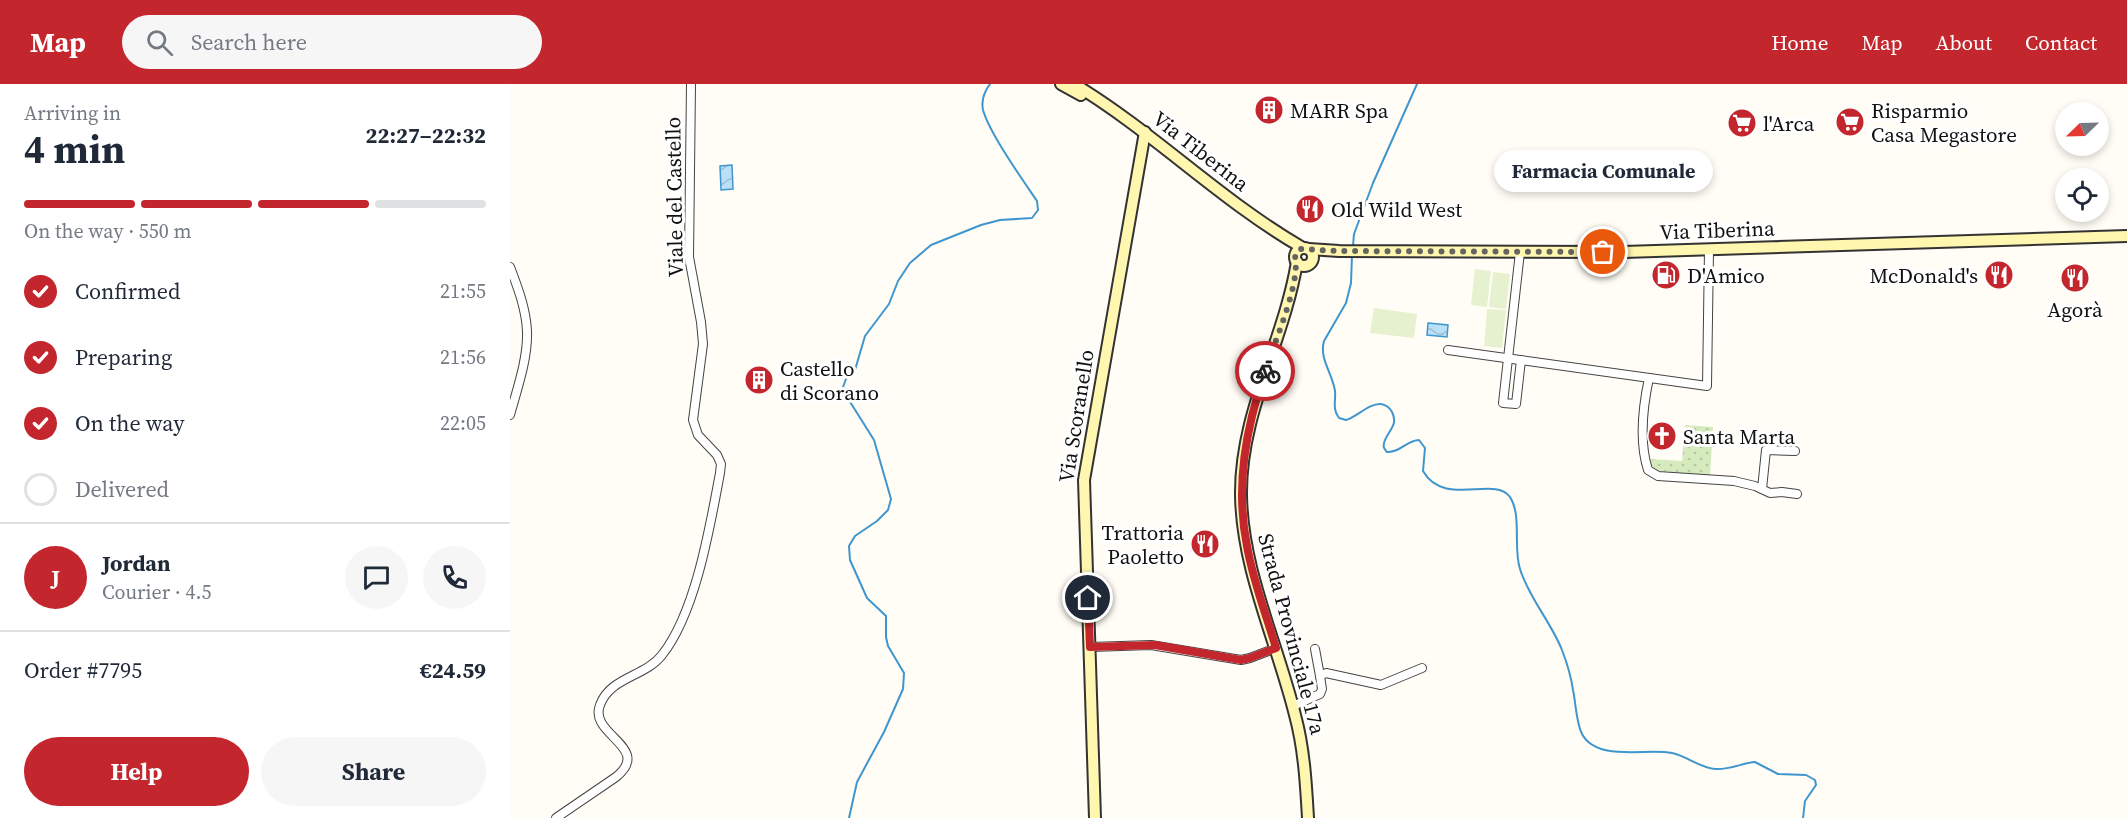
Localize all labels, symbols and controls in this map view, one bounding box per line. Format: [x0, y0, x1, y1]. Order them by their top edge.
search box [122, 15, 542, 69]
text: Map [30, 23, 86, 61]
icon: search [143, 26, 176, 59]
text: Search here [191, 27, 307, 57]
text: Home [1771, 28, 1829, 57]
text: Map [1862, 28, 1903, 57]
text: About [1936, 28, 1992, 57]
text: Contact [2025, 28, 2097, 57]
building icon: MARR Spa [1253, 94, 1285, 126]
place label: MARR Spa [1290, 96, 1389, 125]
place label: Risparmio Casa Megastore [1871, 96, 2017, 149]
text: Arriving in [24, 99, 121, 127]
north arrow [2055, 102, 2109, 156]
map controls [2055, 102, 2109, 222]
street label: Via Tiberina [1147, 104, 1256, 198]
supermarket icon: Risparmio Casa Megastore [1834, 106, 1866, 138]
supermarket icon: l'Arca [1726, 107, 1758, 139]
place label: l'Arca [1763, 109, 1815, 138]
street label: Viale del Castello [658, 117, 690, 277]
text: 22:27–22:32 [366, 120, 486, 150]
text: 4 min [24, 123, 125, 176]
callout: Farmacia Comunale [1494, 150, 1712, 192]
text: Farmacia Comunale [1511, 157, 1696, 185]
button: locate [2055, 168, 2109, 222]
restaurant icon: Old Wild West [1294, 193, 1326, 225]
place label: Old Wild West [1331, 195, 1462, 224]
street label: Via Tiberina [1659, 213, 1775, 247]
text: On the way · 550 m [24, 217, 191, 245]
pin [1577, 226, 1628, 277]
icon: bag [1586, 235, 1619, 268]
fuel station icon: D'Amico [1650, 259, 1682, 291]
restaurant icon: McDonald's [1983, 259, 2015, 291]
place label: D'Amico [1687, 261, 1765, 290]
place label: McDonald's [1870, 261, 1978, 290]
restaurant icon: Agorà [2059, 262, 2091, 294]
icon: check [24, 275, 57, 308]
text: Confirmed [75, 276, 180, 306]
text: 21:55 [440, 277, 486, 305]
place label: Agorà [2047, 295, 2103, 324]
icon: check [24, 341, 57, 374]
courier [1235, 341, 1295, 401]
text: Preparing [75, 342, 172, 372]
text: 21:56 [440, 343, 486, 371]
street label: Via Scoranello [1051, 347, 1101, 485]
place label: Castello di Scorano [780, 354, 879, 407]
icon: bike [1249, 355, 1282, 388]
building icon: Castello di Scorano [743, 364, 775, 396]
icon: check [24, 407, 57, 440]
text: On the way [75, 408, 184, 438]
text: 22:05 [440, 409, 486, 437]
church icon: Santa Marta [1646, 420, 1678, 452]
place label: Santa Marta [1683, 422, 1796, 451]
text: Delivered [75, 474, 169, 504]
place label: Trattoria Paoletto [1101, 518, 1184, 571]
restaurant icon: Trattoria Paoletto [1189, 528, 1221, 560]
street label: Strada Provinciale 17a [1251, 530, 1333, 738]
button: chat [345, 546, 408, 609]
button: phone [423, 546, 486, 609]
text: Jordan [102, 548, 170, 578]
text: J [51, 562, 60, 592]
pin [1062, 572, 1113, 623]
text: Courier · 4.5 [102, 578, 211, 606]
icon: home [1071, 581, 1104, 614]
text: Order #7795 [24, 655, 142, 685]
text: €24.59 [420, 655, 486, 685]
button: Help [24, 737, 249, 806]
button: Share [261, 737, 486, 806]

